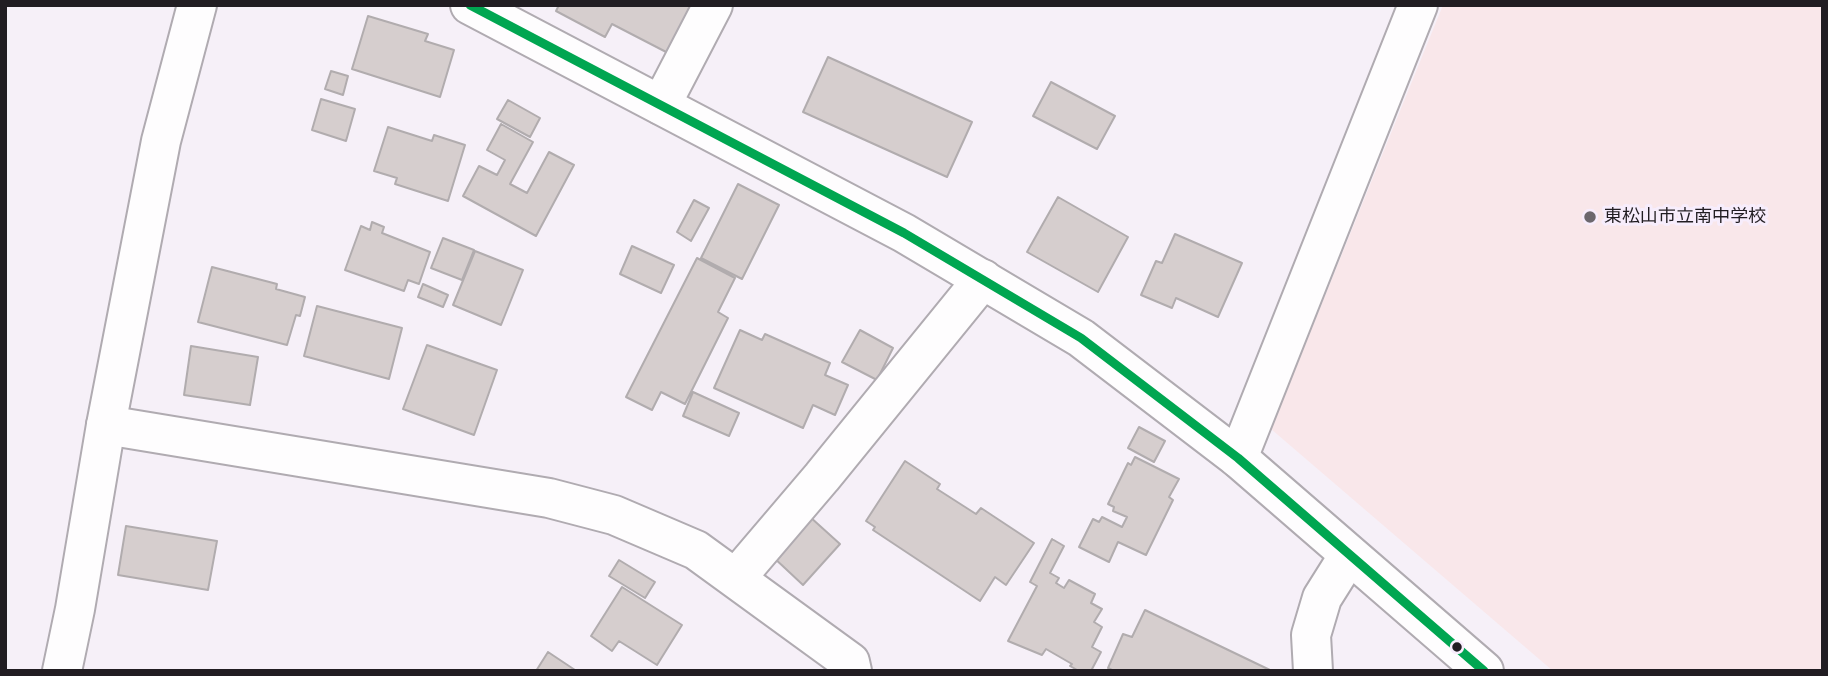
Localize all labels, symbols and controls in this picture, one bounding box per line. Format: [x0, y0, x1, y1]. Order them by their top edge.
place label: 東松山市立南中学校 [1604, 206, 1766, 228]
marker: 東松山市立南中学校 [1582, 209, 1598, 225]
unlabelled marker [1450, 640, 1464, 654]

